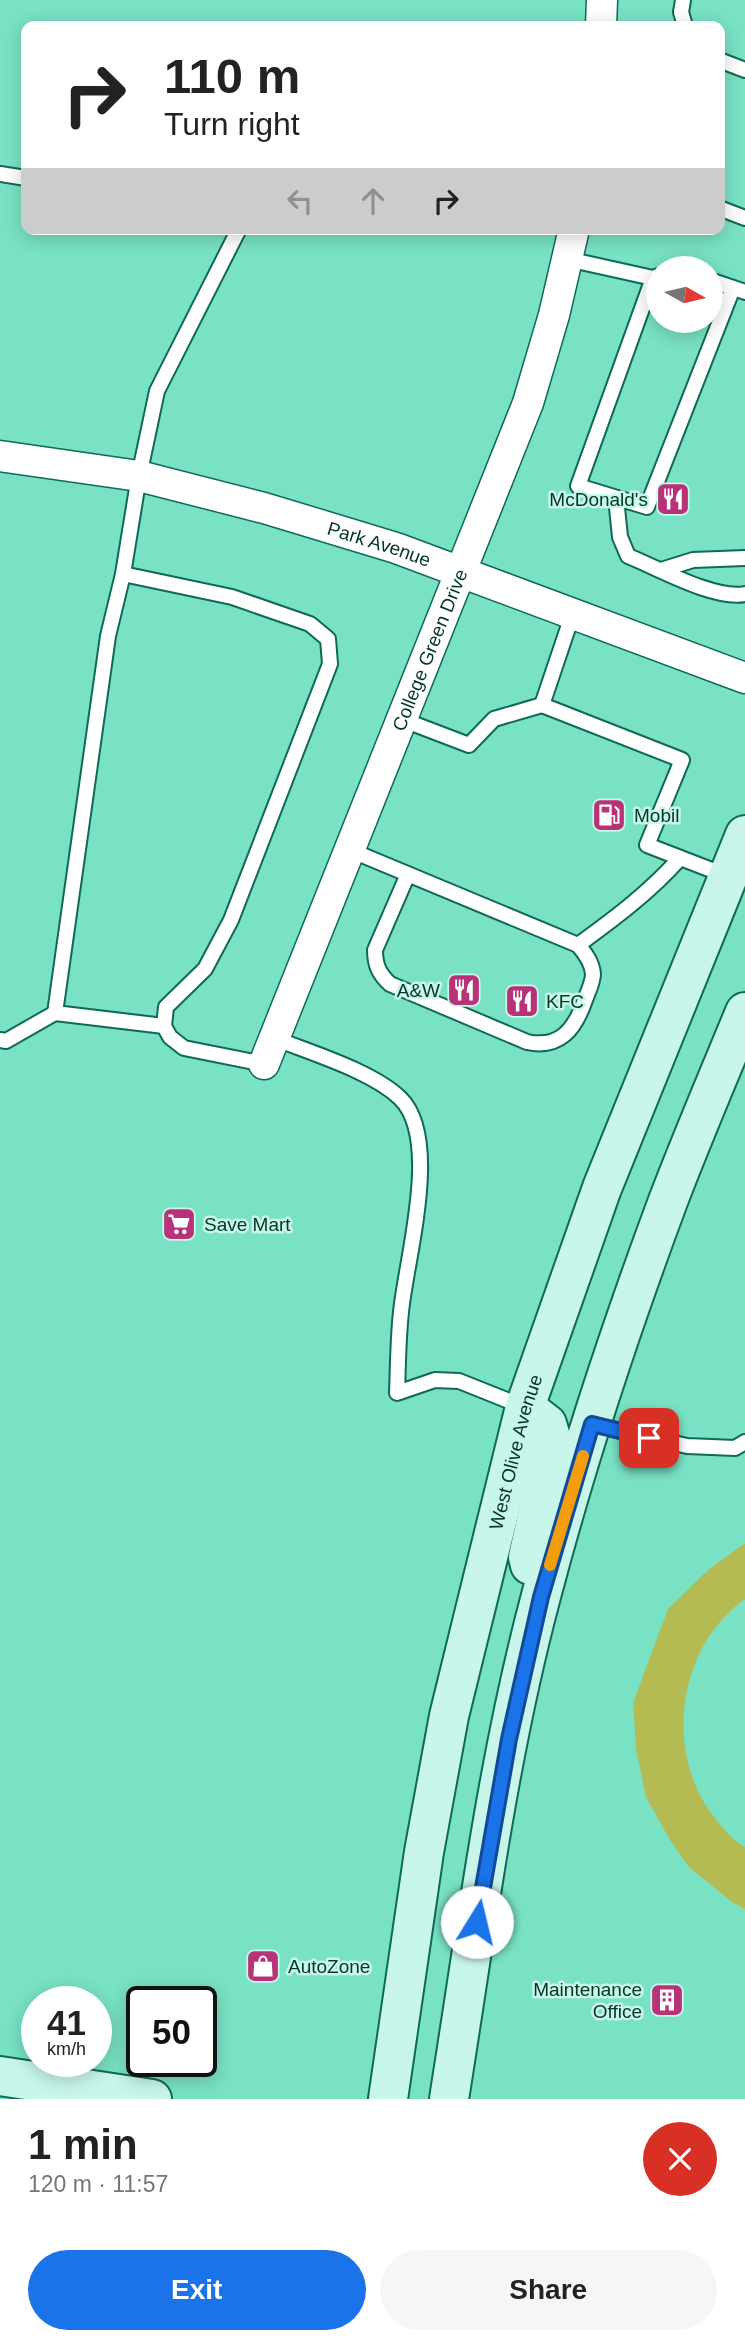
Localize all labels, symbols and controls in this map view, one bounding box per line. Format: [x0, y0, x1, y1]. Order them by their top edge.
icon: right [49, 49, 140, 140]
text: 110 m [164, 49, 300, 103]
text: Turn right [164, 106, 300, 142]
icon: left [281, 182, 319, 220]
icon: ahead [354, 182, 392, 220]
icon: right [427, 182, 465, 220]
north arrow [646, 256, 723, 332]
map controls [646, 256, 723, 333]
restaurant icon: McDonald's [654, 480, 692, 518]
place label: McDonald's [549, 489, 648, 510]
street label: Park Avenue [325, 518, 434, 571]
street label: College Green Drive [388, 566, 472, 734]
fuel station icon: Mobil [590, 796, 628, 834]
place label: Mobil [634, 805, 679, 826]
restaurant icon: A&W [445, 971, 483, 1009]
place label: A&W [397, 980, 440, 1001]
restaurant icon: KFC [503, 982, 541, 1020]
place label: KFC [546, 991, 584, 1012]
supermarket icon: Save Mart [160, 1205, 198, 1243]
place label: Save Mart [204, 1214, 291, 1235]
street label: West Olive Avenue [485, 1372, 547, 1532]
pin [619, 1408, 679, 1468]
icon: arrive [630, 1419, 668, 1457]
position arrow [440, 1885, 514, 1959]
shop icon: AutoZone [244, 1947, 282, 1985]
place label: AutoZone [288, 1956, 370, 1977]
place label: Maintenance Office [533, 1979, 642, 2022]
building icon: Maintenance Office [648, 1981, 686, 2019]
speed limit sign: 50 [126, 1986, 217, 2077]
text: 41 [47, 2003, 86, 2042]
text: km/h [47, 2039, 86, 2059]
text: 1 min [28, 2121, 138, 2168]
button: close [643, 2122, 717, 2196]
text: 120 m · 11:57 [28, 2171, 168, 2197]
button: Exit [28, 2250, 366, 2330]
button: Share [380, 2250, 717, 2330]

